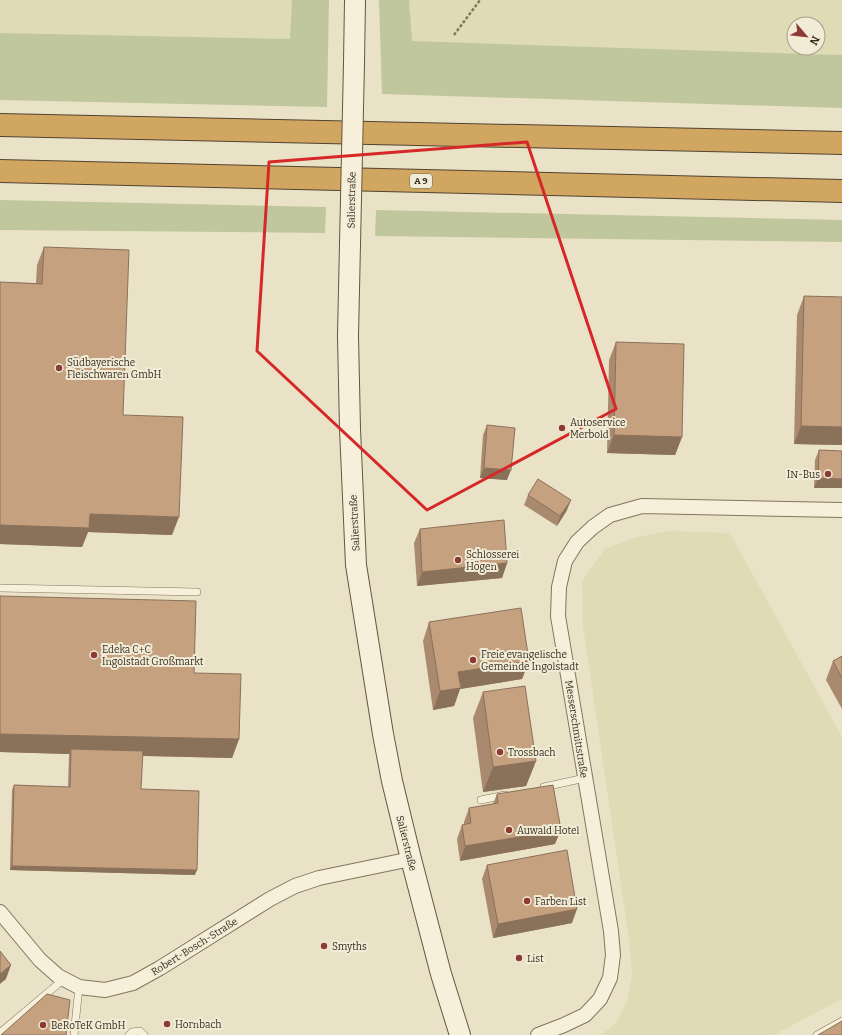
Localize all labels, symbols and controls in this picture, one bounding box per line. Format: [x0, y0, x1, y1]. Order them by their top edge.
north arrow [786, 16, 826, 56]
text: N [806, 34, 822, 48]
street label: Salierstraße [346, 172, 358, 228]
road number: A 9 [410, 174, 432, 188]
place label: Südbayerische Fleischwaren GmbH [67, 357, 161, 381]
marker: Südbayerische Fleischwaren GmbH [54, 363, 64, 373]
place label: Autoservice Merbold [570, 417, 626, 441]
marker: Autoservice Merbold [557, 423, 567, 433]
place label: IN-Bus [787, 469, 820, 481]
marker: IN-Bus [823, 469, 833, 479]
street label: Salierstraße [348, 494, 362, 552]
place label: Schlosserei Högen [466, 549, 519, 573]
marker: Schlosserei Högen [453, 555, 463, 565]
place label: Edeka C+C Ingolstadt Großmarkt [102, 644, 204, 668]
place label: Freie evangelische Gemeinde Ingolstadt [481, 649, 579, 673]
marker: Edeka C+C Ingolstadt Großmarkt [89, 650, 99, 660]
marker: Freie evangelische Gemeinde Ingolstadt [468, 655, 478, 665]
street label: Messerschmittstraße [562, 679, 590, 779]
marker: Trossbach [495, 747, 505, 757]
place label: Trossbach [508, 747, 556, 759]
street label: Salierstraße [393, 814, 419, 872]
marker: Auwald Hotel [504, 825, 514, 835]
place label: Auwald Hotel [517, 825, 579, 837]
marker: Farben List [522, 896, 532, 906]
place label: Farben List [535, 896, 587, 908]
street label: Robert-Bosch-Straße [149, 915, 240, 978]
marker: Smyths [319, 941, 329, 951]
place label: Smyths [332, 941, 367, 953]
marker: List [514, 953, 524, 963]
place label: List [527, 953, 544, 965]
marker: Hornbach [162, 1019, 172, 1029]
place label: Hornbach [175, 1019, 222, 1031]
marker: BeRoTeK GmbH [38, 1020, 48, 1030]
place label: BeRoTeK GmbH [51, 1020, 126, 1032]

